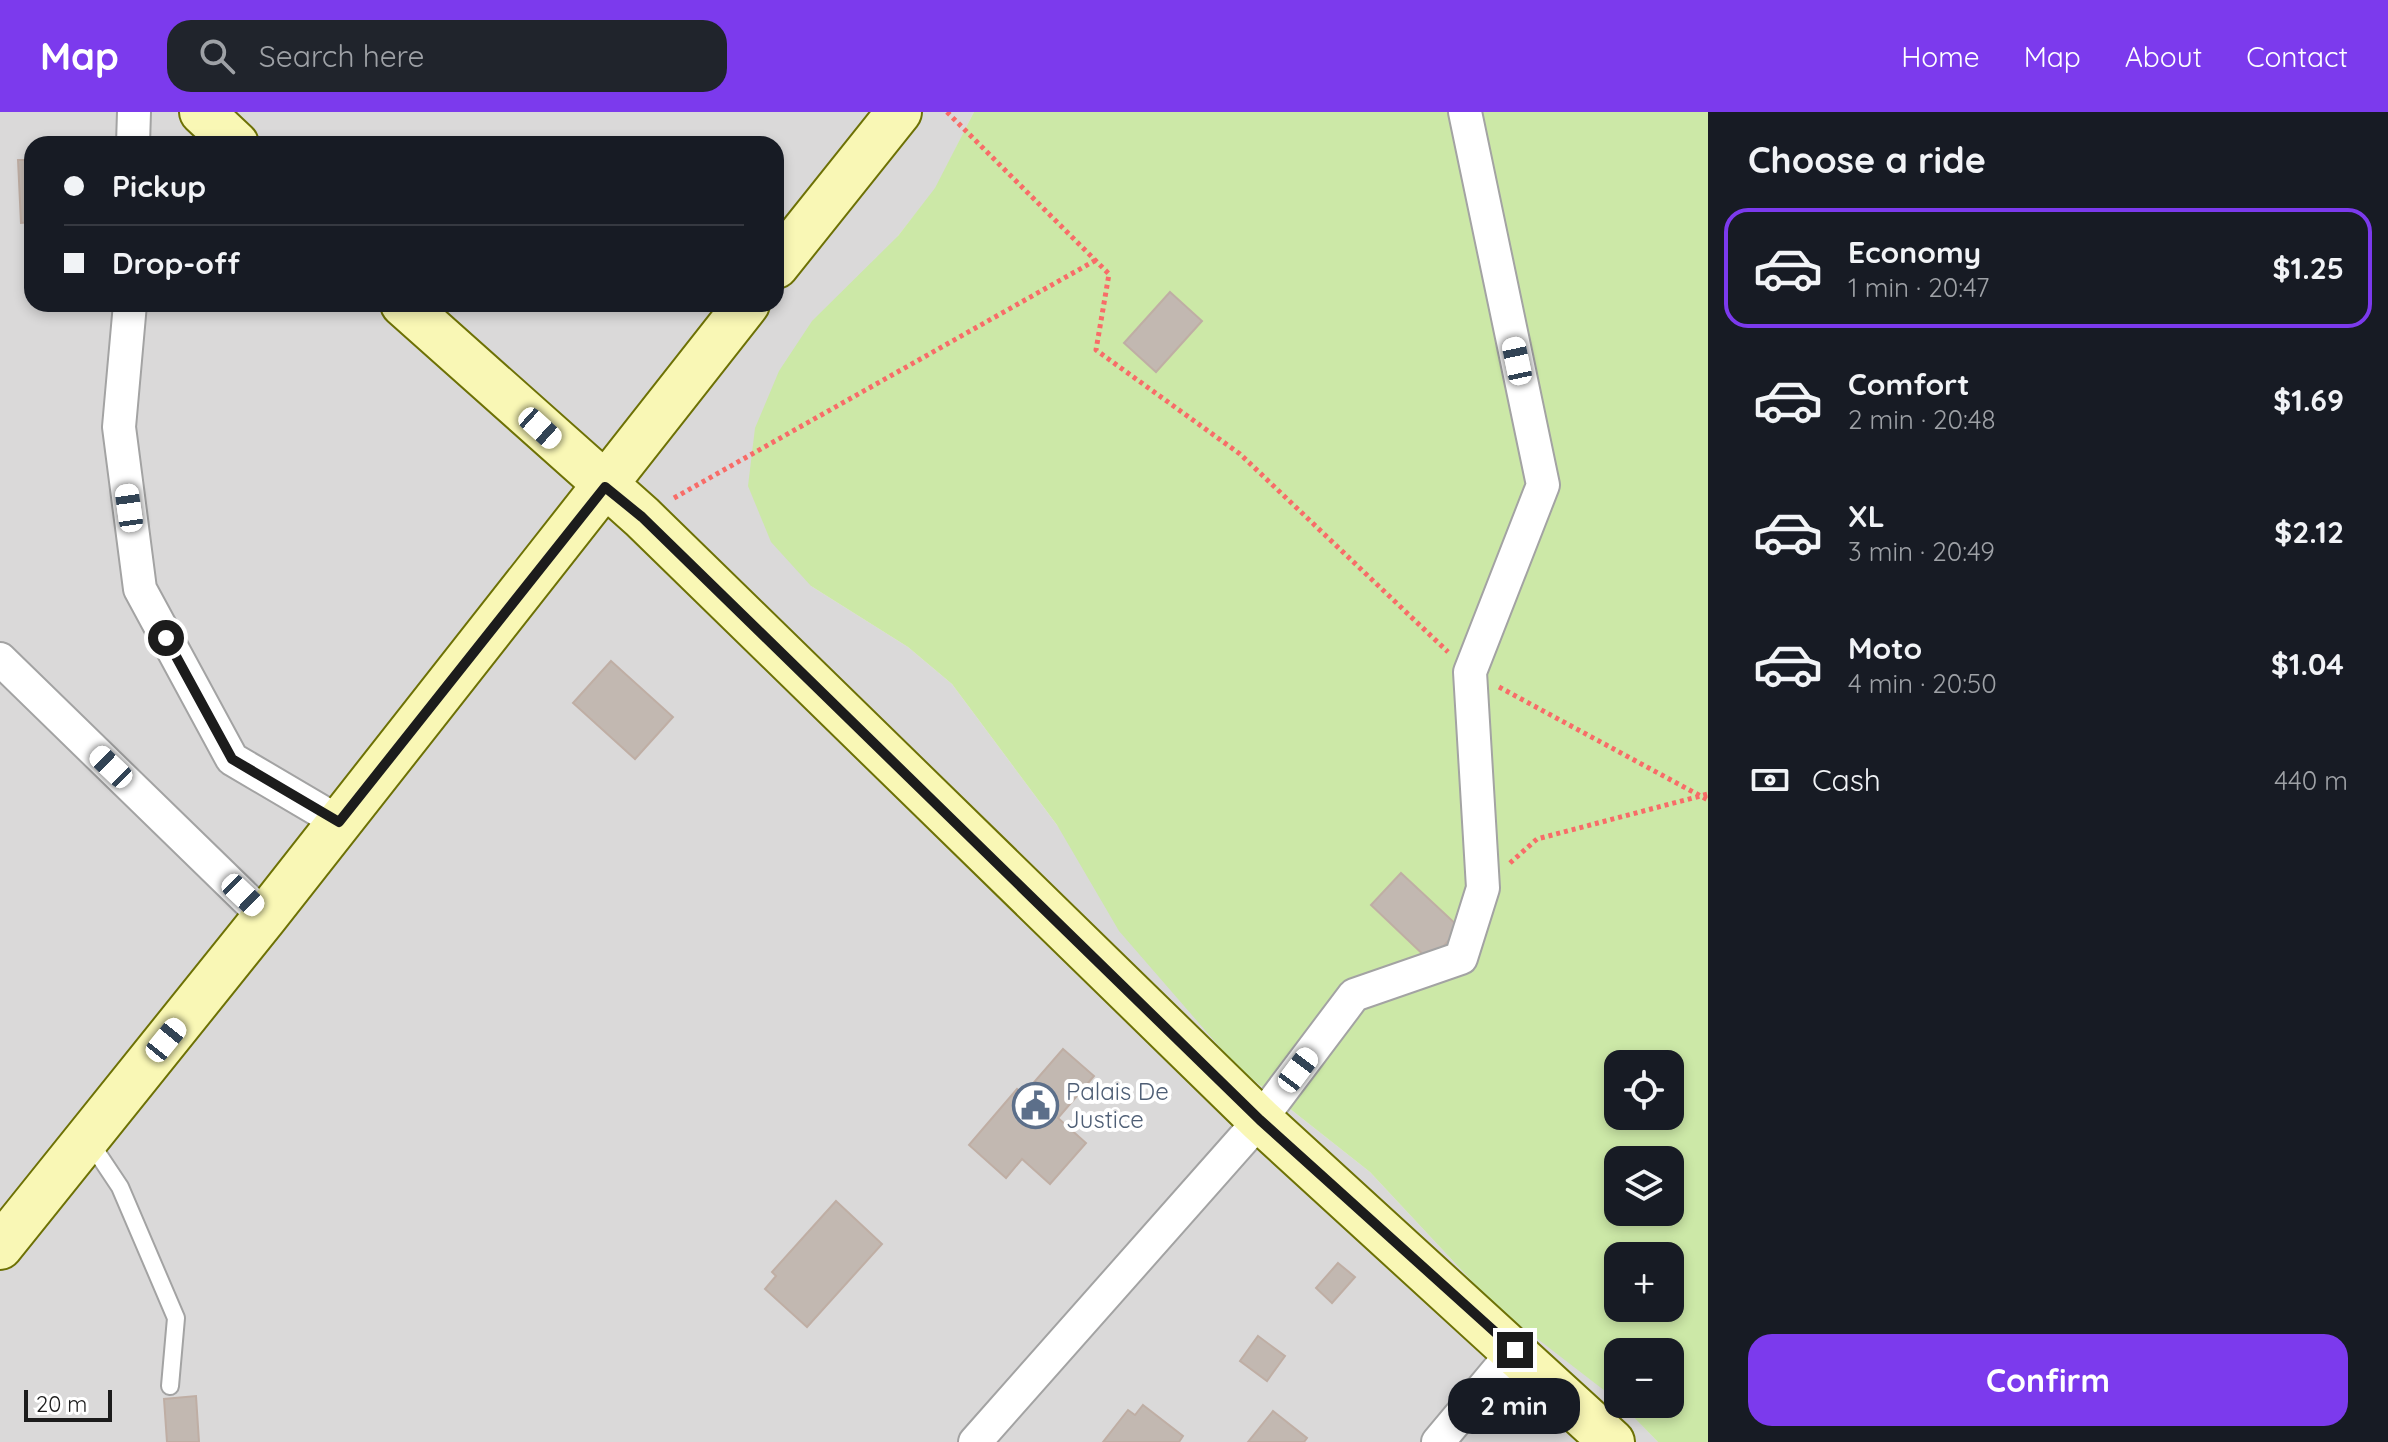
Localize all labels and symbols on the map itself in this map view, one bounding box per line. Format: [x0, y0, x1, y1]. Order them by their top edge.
car [1500, 335, 1534, 387]
car [514, 403, 566, 453]
car [114, 483, 144, 533]
route start [148, 620, 184, 656]
car [85, 742, 137, 792]
car [217, 870, 269, 920]
car [142, 1014, 190, 1066]
car [1274, 1044, 1322, 1096]
place label: Palais De Justice [1066, 1076, 1169, 1134]
public building icon: Palais De Justice [1011, 1082, 1059, 1130]
route end [1497, 1332, 1533, 1368]
callout: 2 min [1449, 1378, 1581, 1434]
scale bar [24, 1386, 112, 1422]

